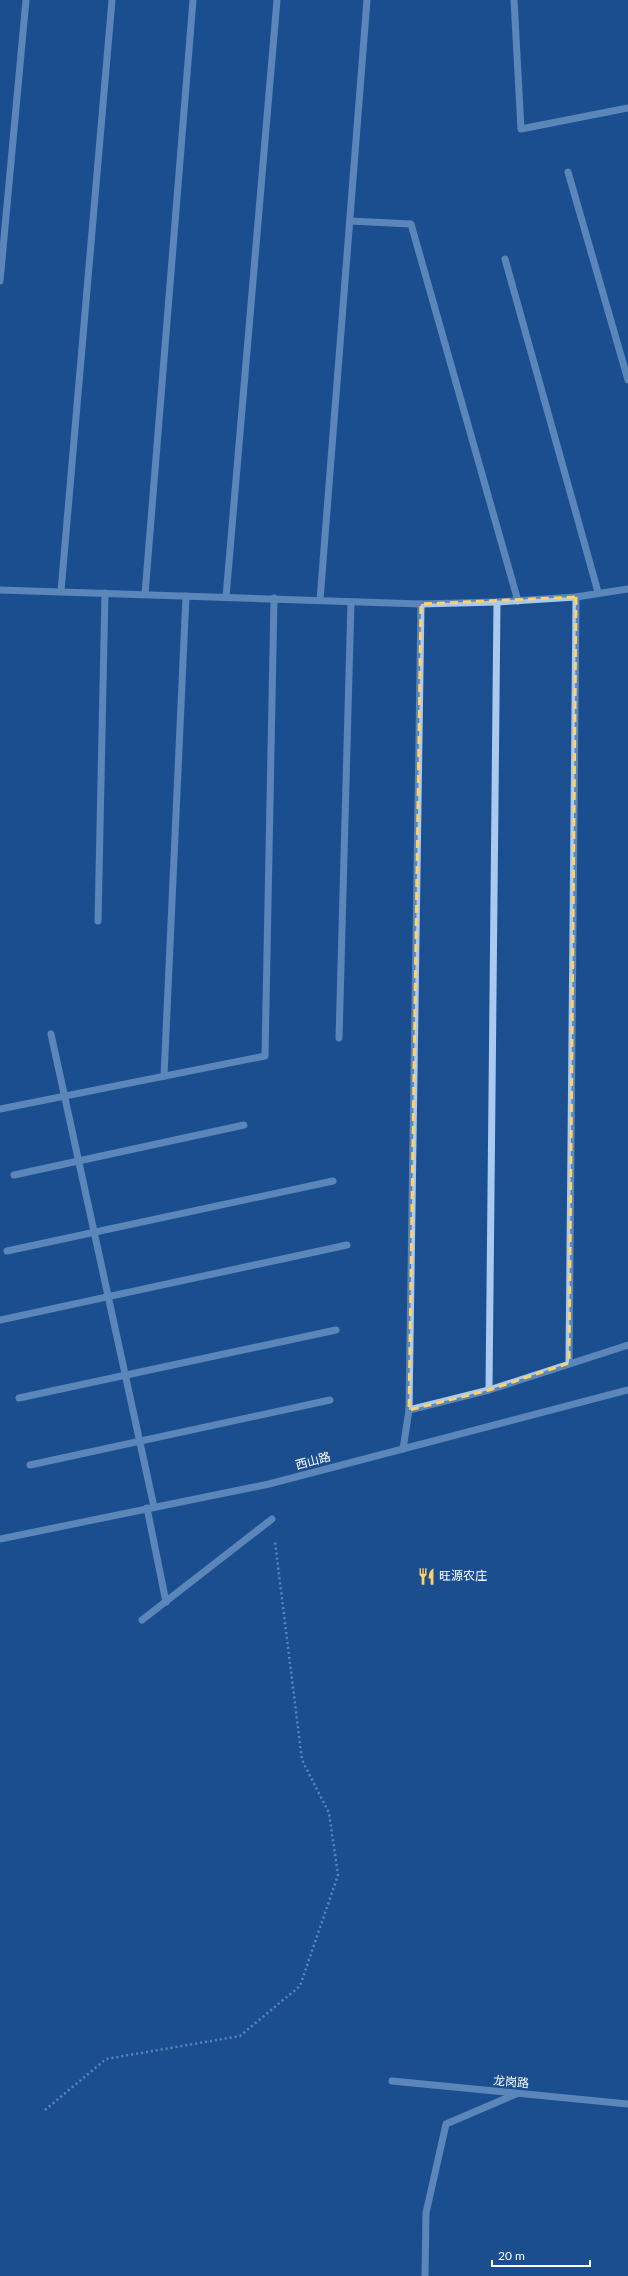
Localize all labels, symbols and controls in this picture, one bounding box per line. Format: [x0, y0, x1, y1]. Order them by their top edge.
street label: 西山路 [294, 1449, 332, 1472]
restaurant icon: 旺源农庄 [416, 1566, 436, 1586]
place label: 旺源农庄 [439, 1568, 487, 1583]
street label: 龙岗路 [492, 2072, 530, 2091]
scale bar [492, 2242, 590, 2268]
text: 20 m [498, 2248, 525, 2263]

